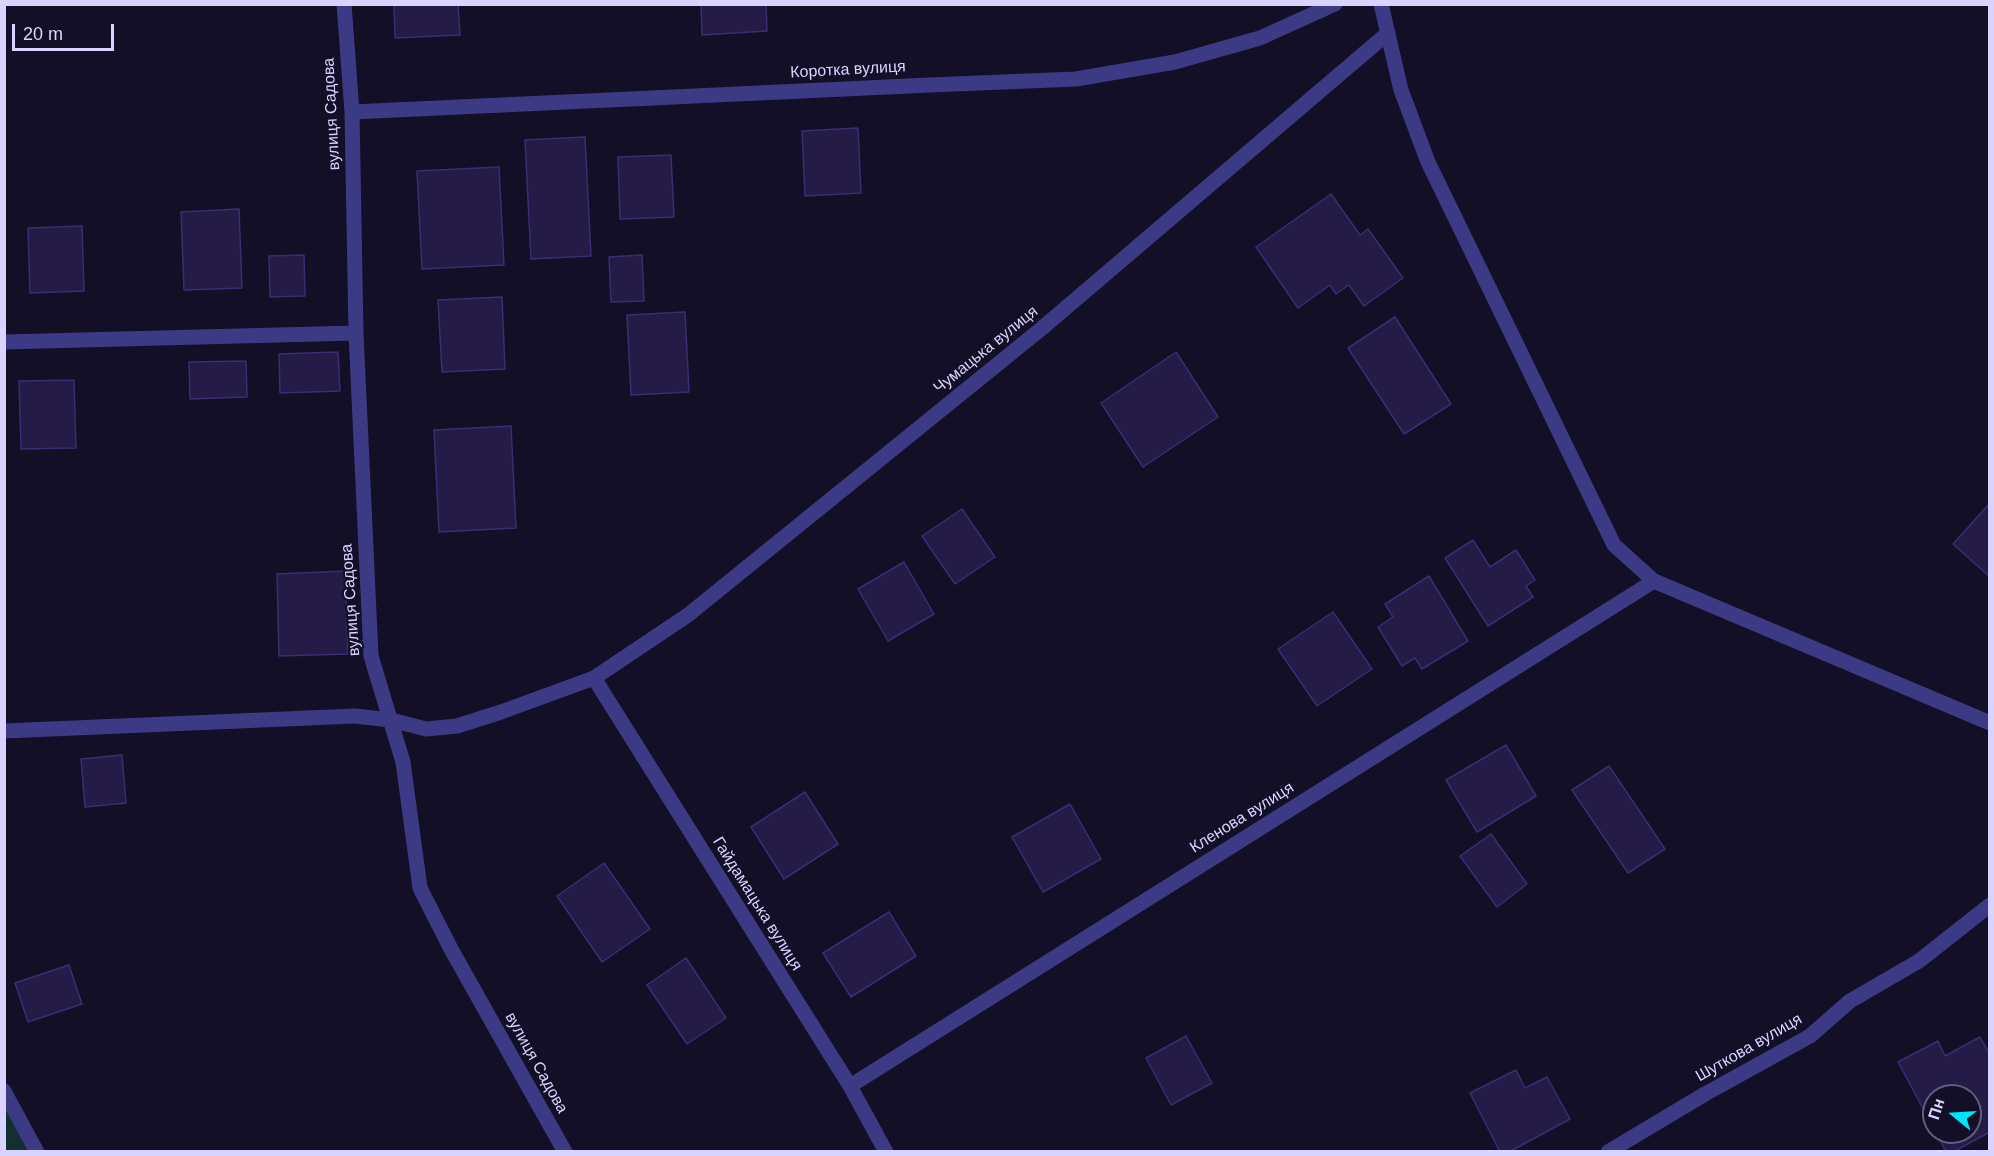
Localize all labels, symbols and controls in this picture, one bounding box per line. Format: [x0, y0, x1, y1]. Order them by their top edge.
scale bar [15, 12, 117, 50]
text: 20 m [23, 24, 63, 44]
street label: вулиця Садова [319, 57, 345, 171]
street label: Коротка вулиця [790, 57, 906, 83]
street label: Чумацька вулиця [930, 302, 1042, 398]
street label: вулиця Садова [338, 543, 364, 657]
street label: Кленова вулиця [1187, 778, 1297, 858]
street label: Гайдамацька вулиця [708, 834, 806, 974]
street label: вулиця Садова [500, 1009, 572, 1117]
street label: Шуткова вулиця [1692, 1010, 1806, 1086]
north arrow [1922, 1084, 1982, 1144]
text: Пн [1925, 1096, 1948, 1122]

